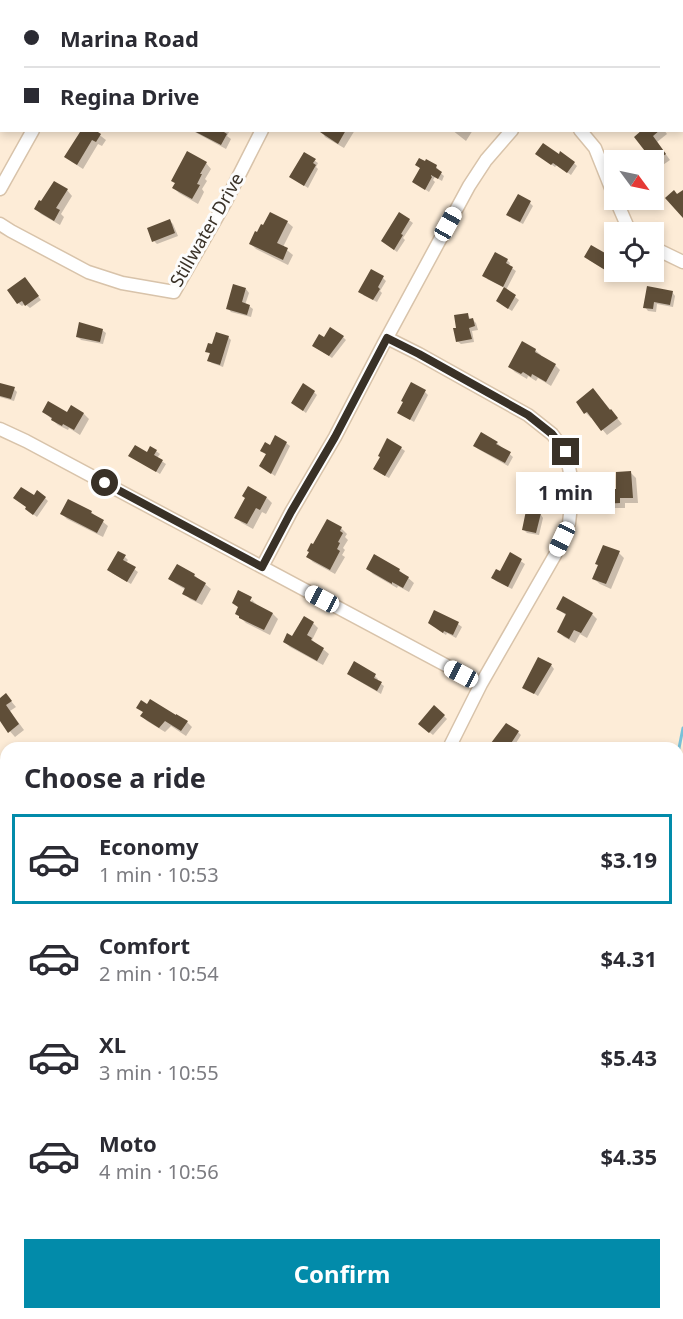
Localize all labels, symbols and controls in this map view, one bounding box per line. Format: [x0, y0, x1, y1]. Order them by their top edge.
text: Marina Road [60, 23, 199, 53]
text: Regina Drive [60, 81, 199, 111]
north arrow [604, 150, 664, 210]
map controls [604, 150, 664, 282]
street label: Stillwater Drive [164, 168, 248, 291]
car [431, 204, 465, 244]
button: locate [604, 222, 664, 282]
route end [552, 438, 579, 465]
route start [91, 469, 118, 496]
callout: 1 min [516, 473, 616, 515]
text: 1 min [538, 479, 593, 506]
car [546, 519, 578, 559]
car [302, 583, 342, 615]
car [441, 658, 481, 690]
text: Choose a ride [24, 759, 206, 796]
text: Economy [99, 831, 198, 861]
icon: car [27, 832, 81, 886]
text: $3.19 [600, 844, 657, 874]
text: 1 min · 10:53 [99, 861, 219, 888]
text: Comfort [99, 930, 190, 960]
icon: car [27, 931, 81, 985]
text: $4.31 [600, 943, 657, 973]
text: 2 min · 10:54 [99, 960, 219, 987]
text: XL [99, 1029, 126, 1059]
icon: car [27, 1030, 81, 1084]
text: $5.43 [600, 1042, 657, 1072]
text: 3 min · 10:55 [99, 1059, 219, 1086]
text: Moto [99, 1128, 157, 1158]
icon: car [27, 1129, 81, 1183]
text: $4.35 [600, 1141, 657, 1171]
text: 4 min · 10:56 [99, 1158, 219, 1185]
button: Confirm [24, 1239, 660, 1308]

